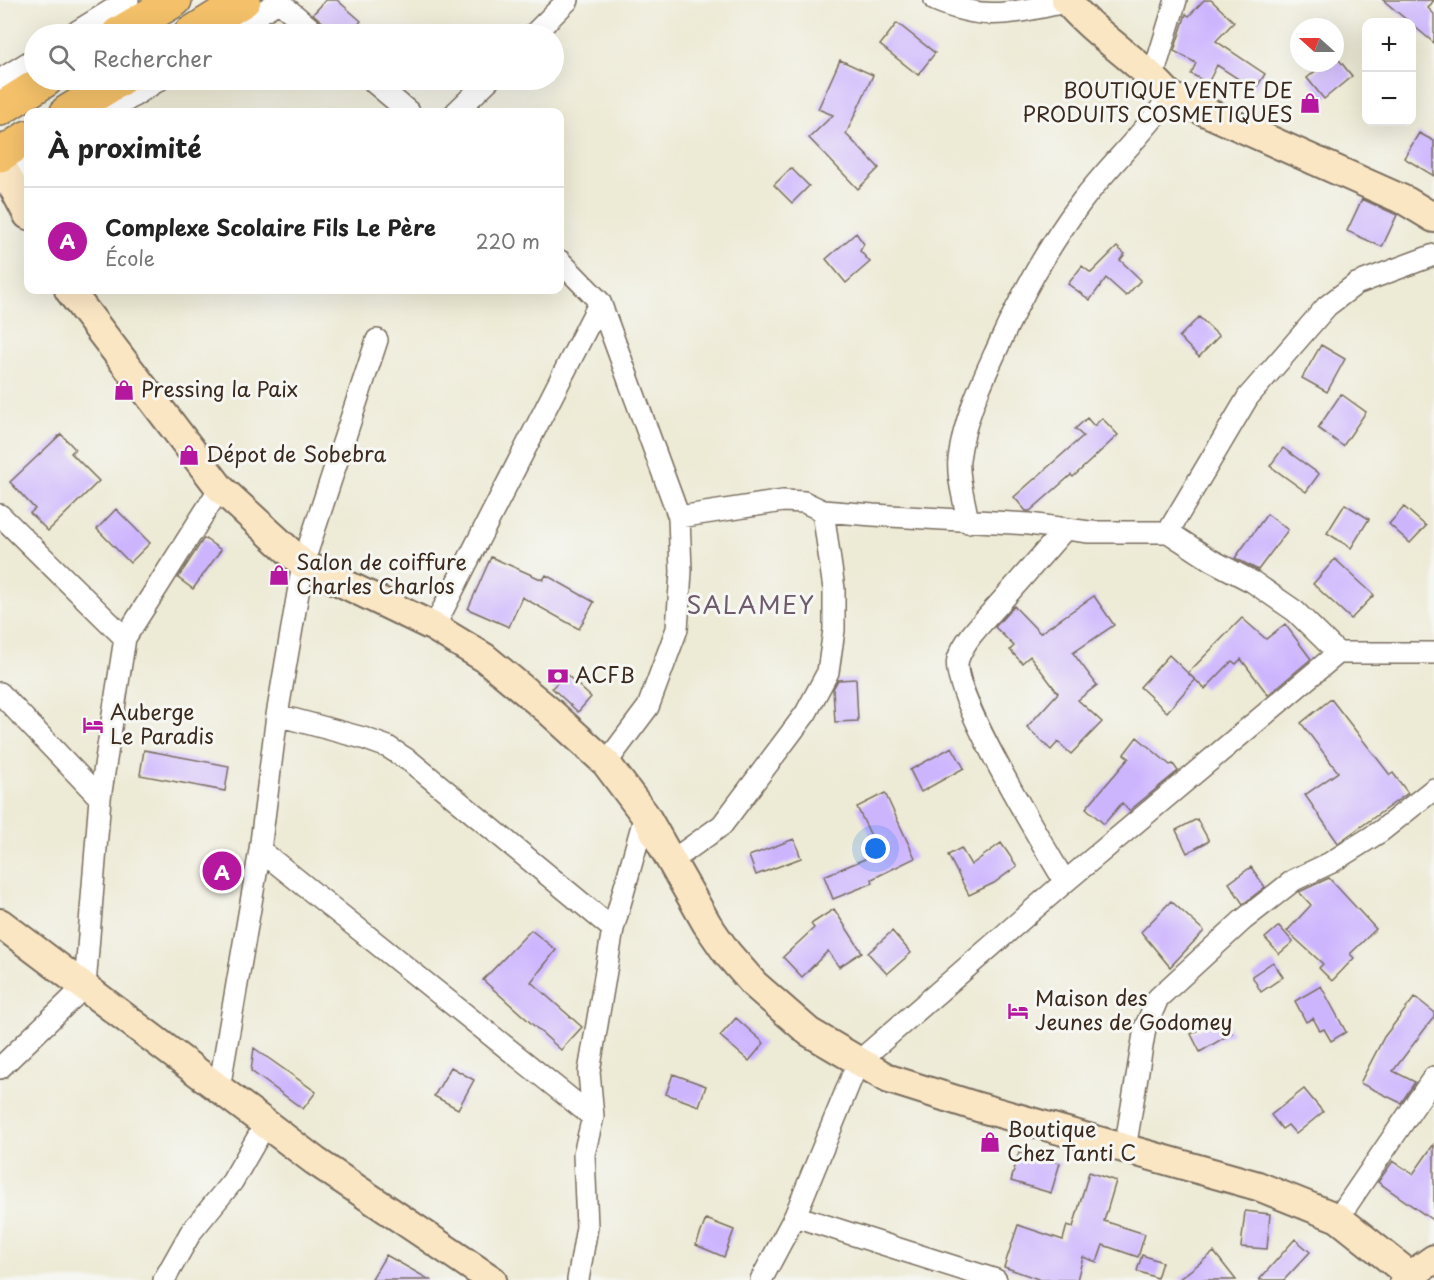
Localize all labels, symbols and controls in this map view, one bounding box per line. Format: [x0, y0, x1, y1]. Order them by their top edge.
north arrow [1290, 18, 1344, 72]
map controls [1362, 18, 1416, 126]
button: + [1362, 18, 1416, 72]
search box [24, 24, 564, 90]
icon: search [45, 41, 78, 74]
text: Rechercher [93, 41, 212, 74]
button: − [1362, 72, 1416, 126]
place label: BOUTIQUE VENTE DE PRODUITS COSMETIQUES [1022, 73, 1293, 129]
shop icon: BOUTIQUE VENTE DE PRODUITS COSMETIQUES [1298, 91, 1322, 115]
text: À proximité [48, 128, 202, 167]
text: Complexe Scolaire Fils Le Père [105, 210, 436, 243]
text: A [60, 226, 75, 256]
text: 220 m [476, 226, 540, 256]
text: École [105, 243, 155, 273]
place label: Pressing la Paix [141, 372, 298, 404]
shop icon: Pressing la Paix [112, 378, 136, 402]
place label: Dépot de Sobebra [206, 437, 387, 469]
shop icon: Dépot de Sobebra [177, 443, 201, 467]
place label: Salon de coiffure Charles Charlos [296, 545, 467, 601]
shop icon: Salon de coiffure Charles Charlos [267, 563, 291, 587]
district label: SALAMEY [686, 586, 816, 622]
place label: ACFB [575, 658, 635, 690]
bank icon: ACFB [546, 664, 570, 688]
place label: Auberge Le Paradis [110, 695, 214, 751]
hotel icon: Auberge Le Paradis [81, 713, 105, 737]
your location [861, 834, 890, 863]
pin: A [202, 848, 242, 894]
place label: Maison des Jeunes de Godomey [1035, 981, 1232, 1037]
hotel icon: Maison des Jeunes de Godomey [1006, 999, 1030, 1023]
place label: Boutique Chez Tanti C [1007, 1112, 1136, 1168]
shop icon: Boutique Chez Tanti C [978, 1130, 1002, 1154]

